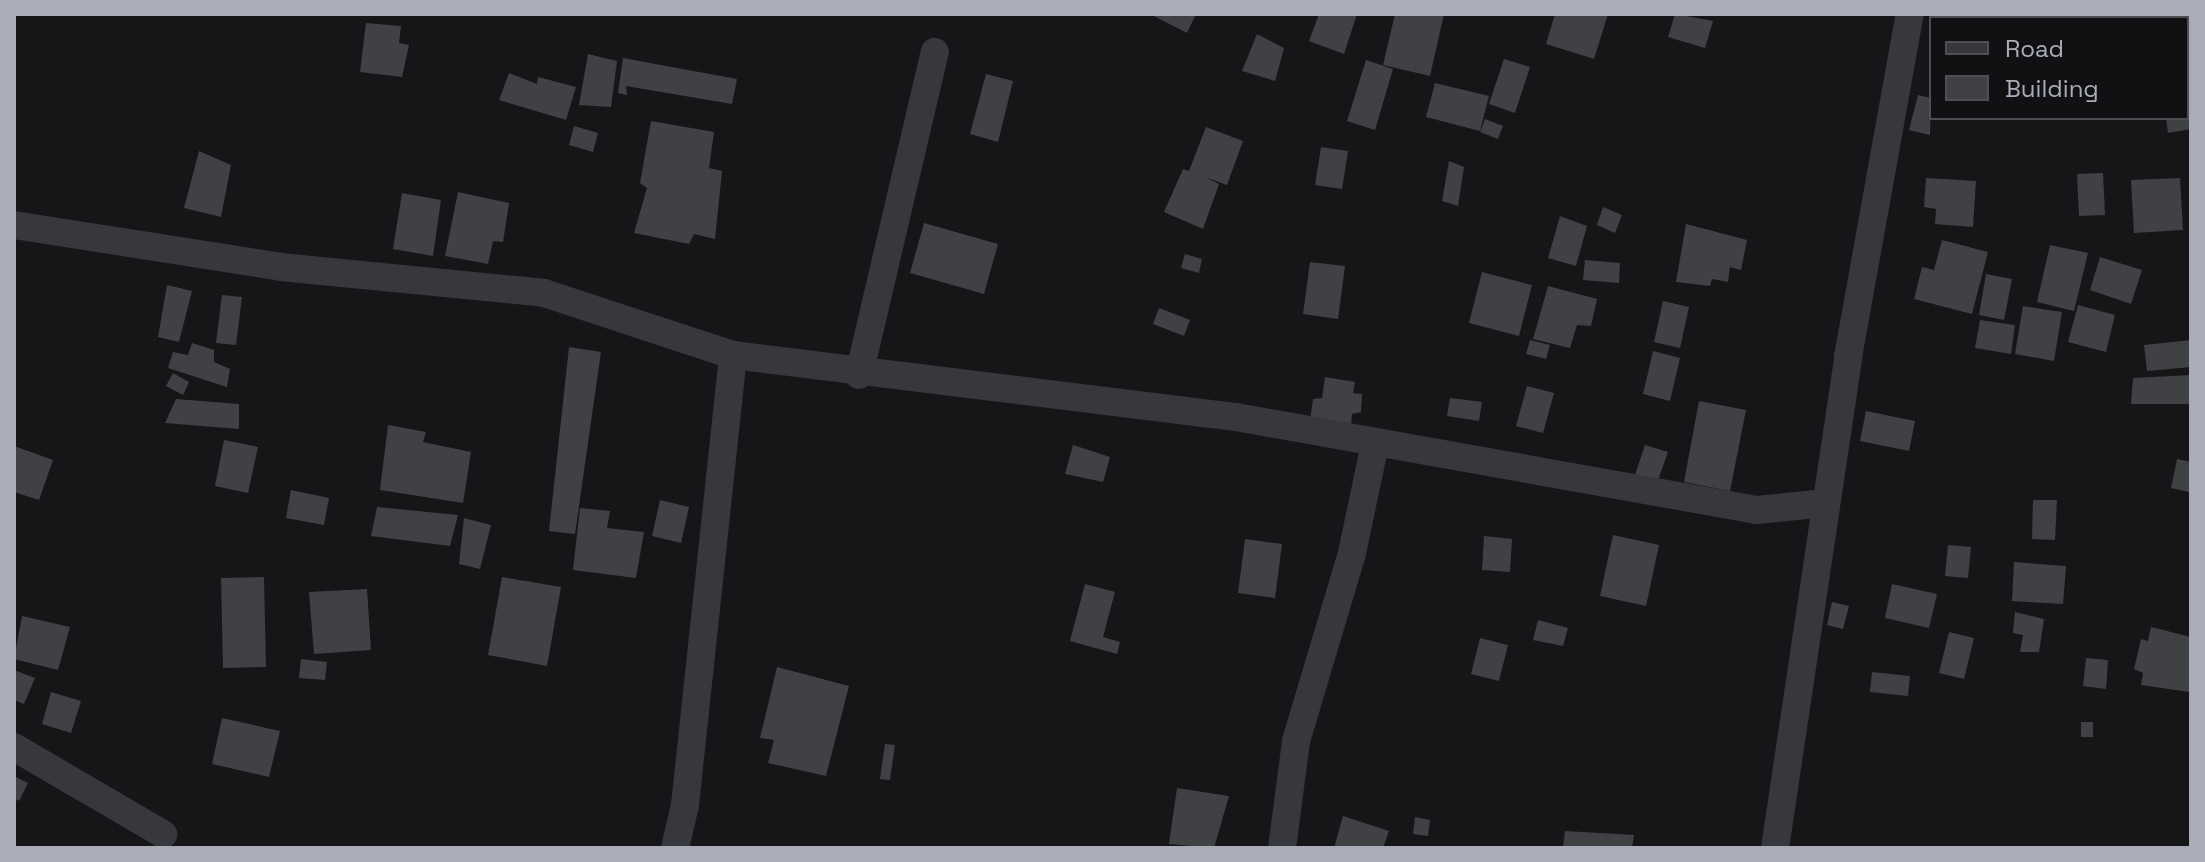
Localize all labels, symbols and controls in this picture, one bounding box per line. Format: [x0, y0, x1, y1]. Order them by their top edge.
legend [1929, 16, 2189, 120]
text: Road [2005, 33, 2064, 64]
text: Building [2005, 73, 2099, 104]

